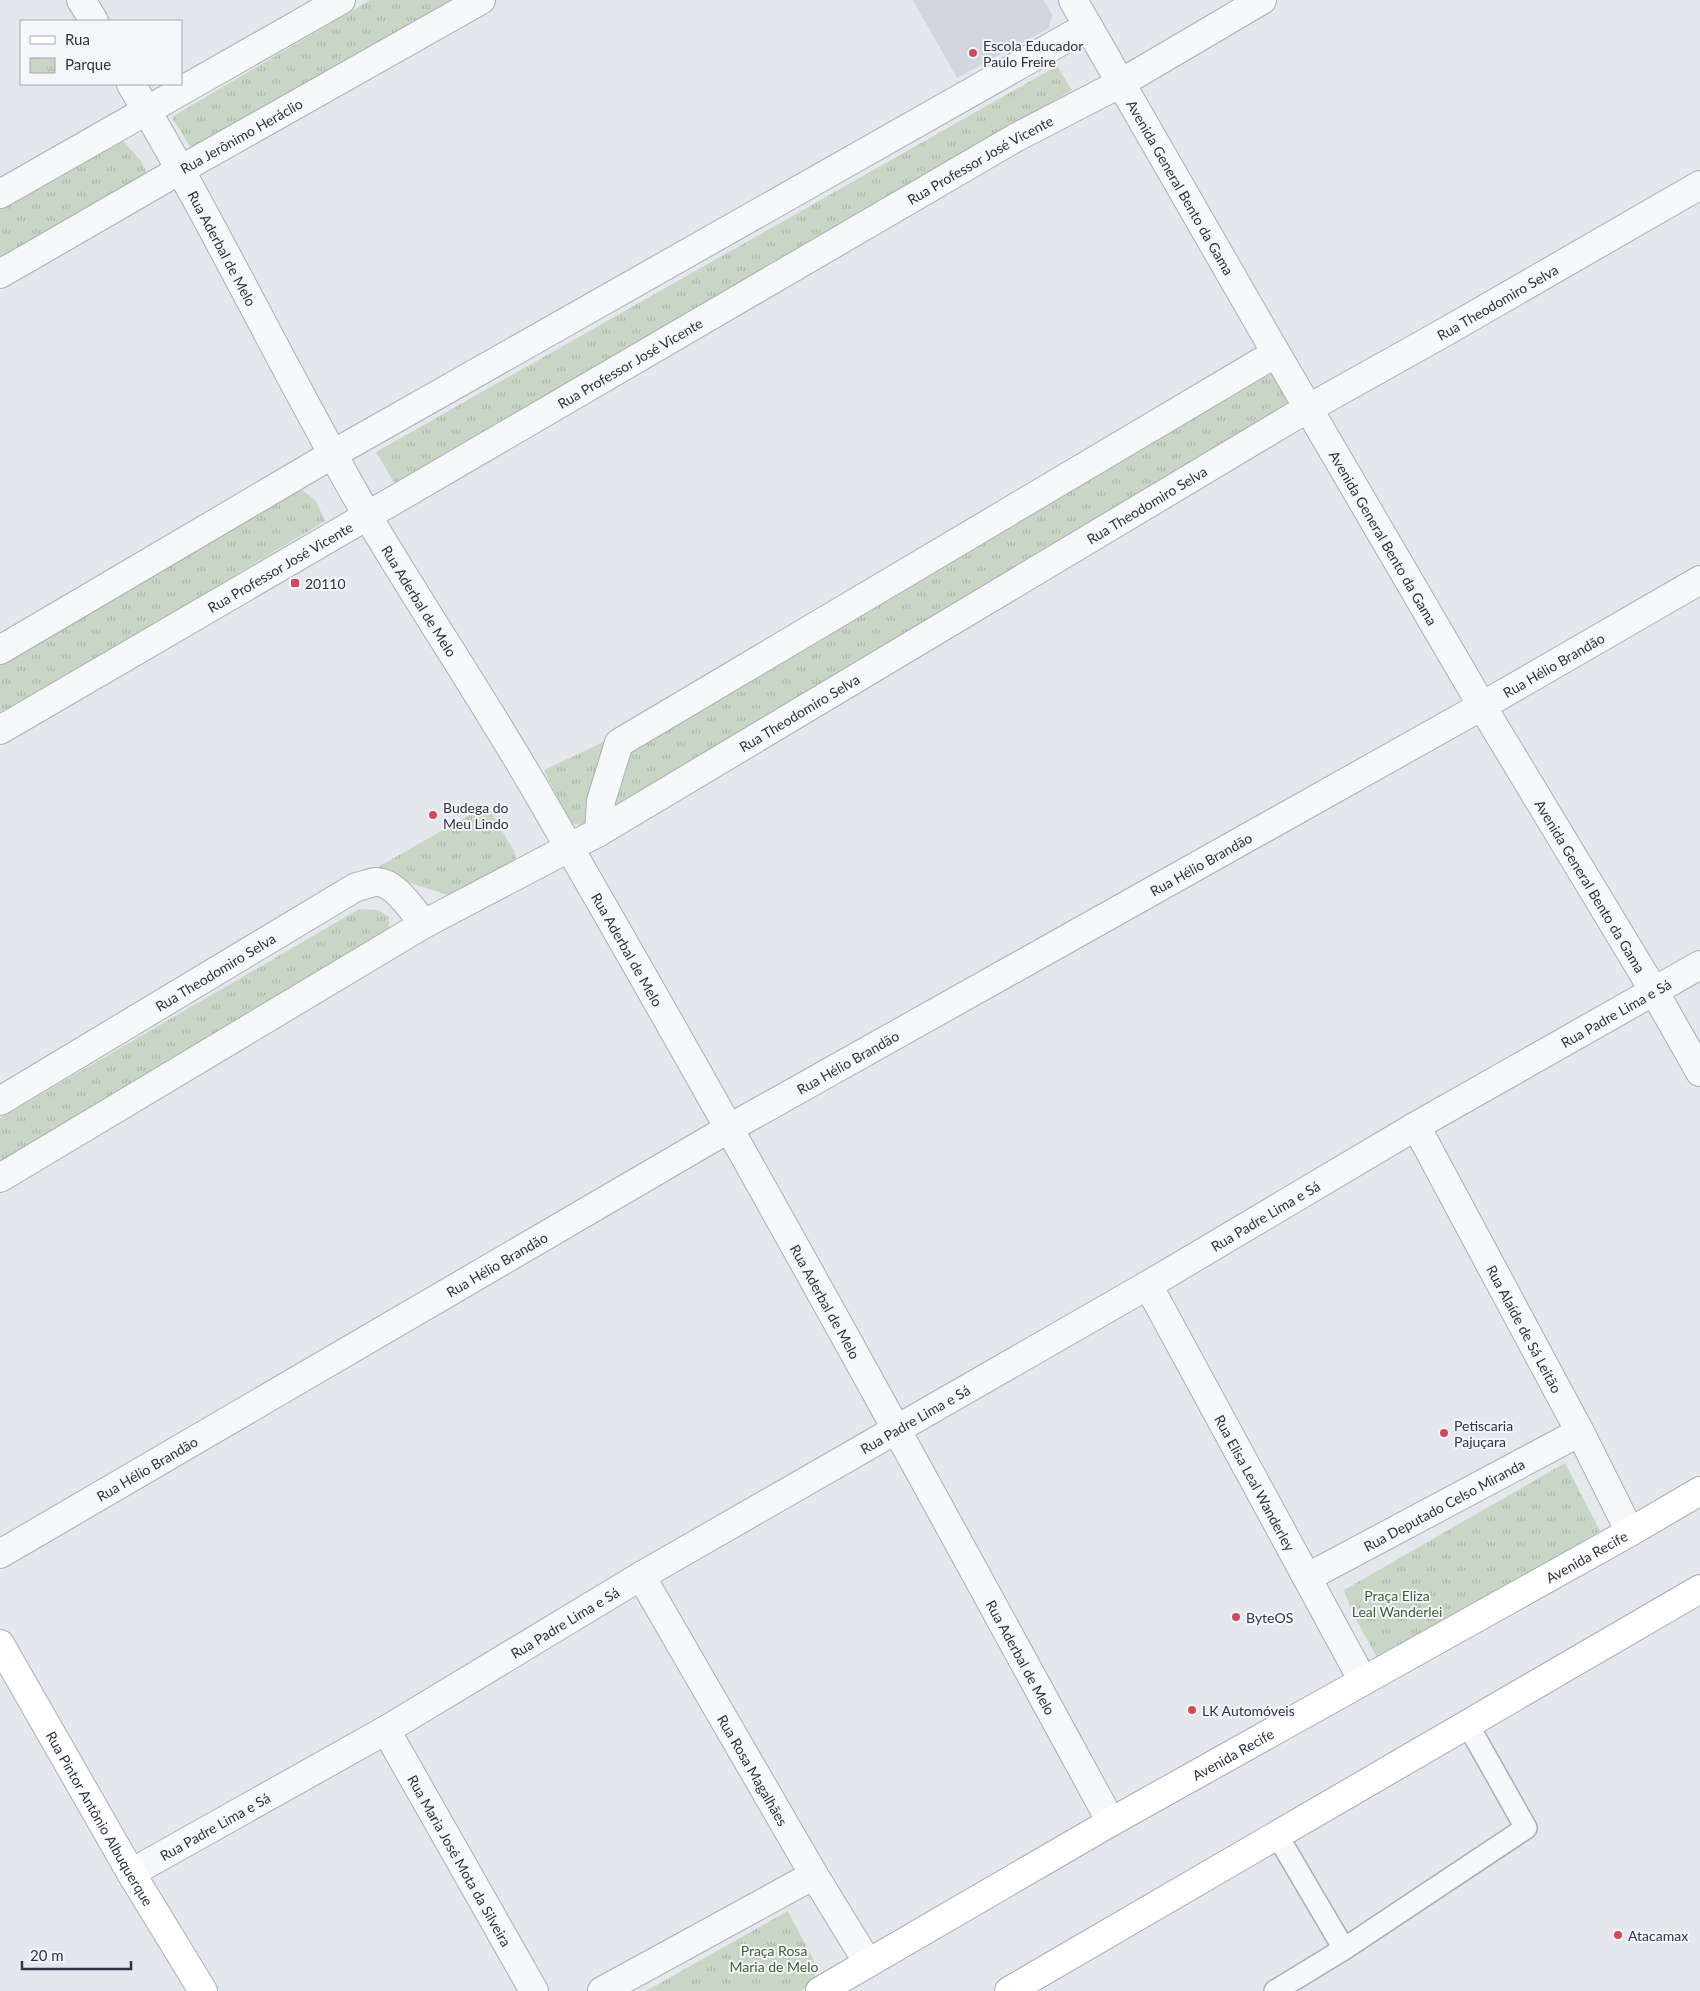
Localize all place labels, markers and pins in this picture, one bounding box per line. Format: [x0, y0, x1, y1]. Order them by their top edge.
place label: Escola Educador Paulo Freire [983, 37, 1083, 70]
marker: Escola Educador Paulo Freire [967, 47, 979, 59]
place label: 20110 [305, 575, 346, 592]
marker: 20110 [289, 577, 301, 589]
place label: Budega do Meu Lindo [443, 799, 509, 832]
marker: Budega do Meu Lindo [427, 809, 439, 821]
place label: Petiscaria Pajuçara [1454, 1417, 1513, 1450]
marker: Petiscaria Pajuçara [1438, 1427, 1450, 1439]
place label: ByteOS [1246, 1609, 1293, 1626]
marker: ByteOS [1230, 1611, 1242, 1623]
place label: LK Automóveis [1202, 1702, 1295, 1719]
marker: LK Automóveis [1186, 1704, 1198, 1716]
place label: Atacamax [1628, 1927, 1688, 1944]
marker: Atacamax [1612, 1929, 1624, 1941]

